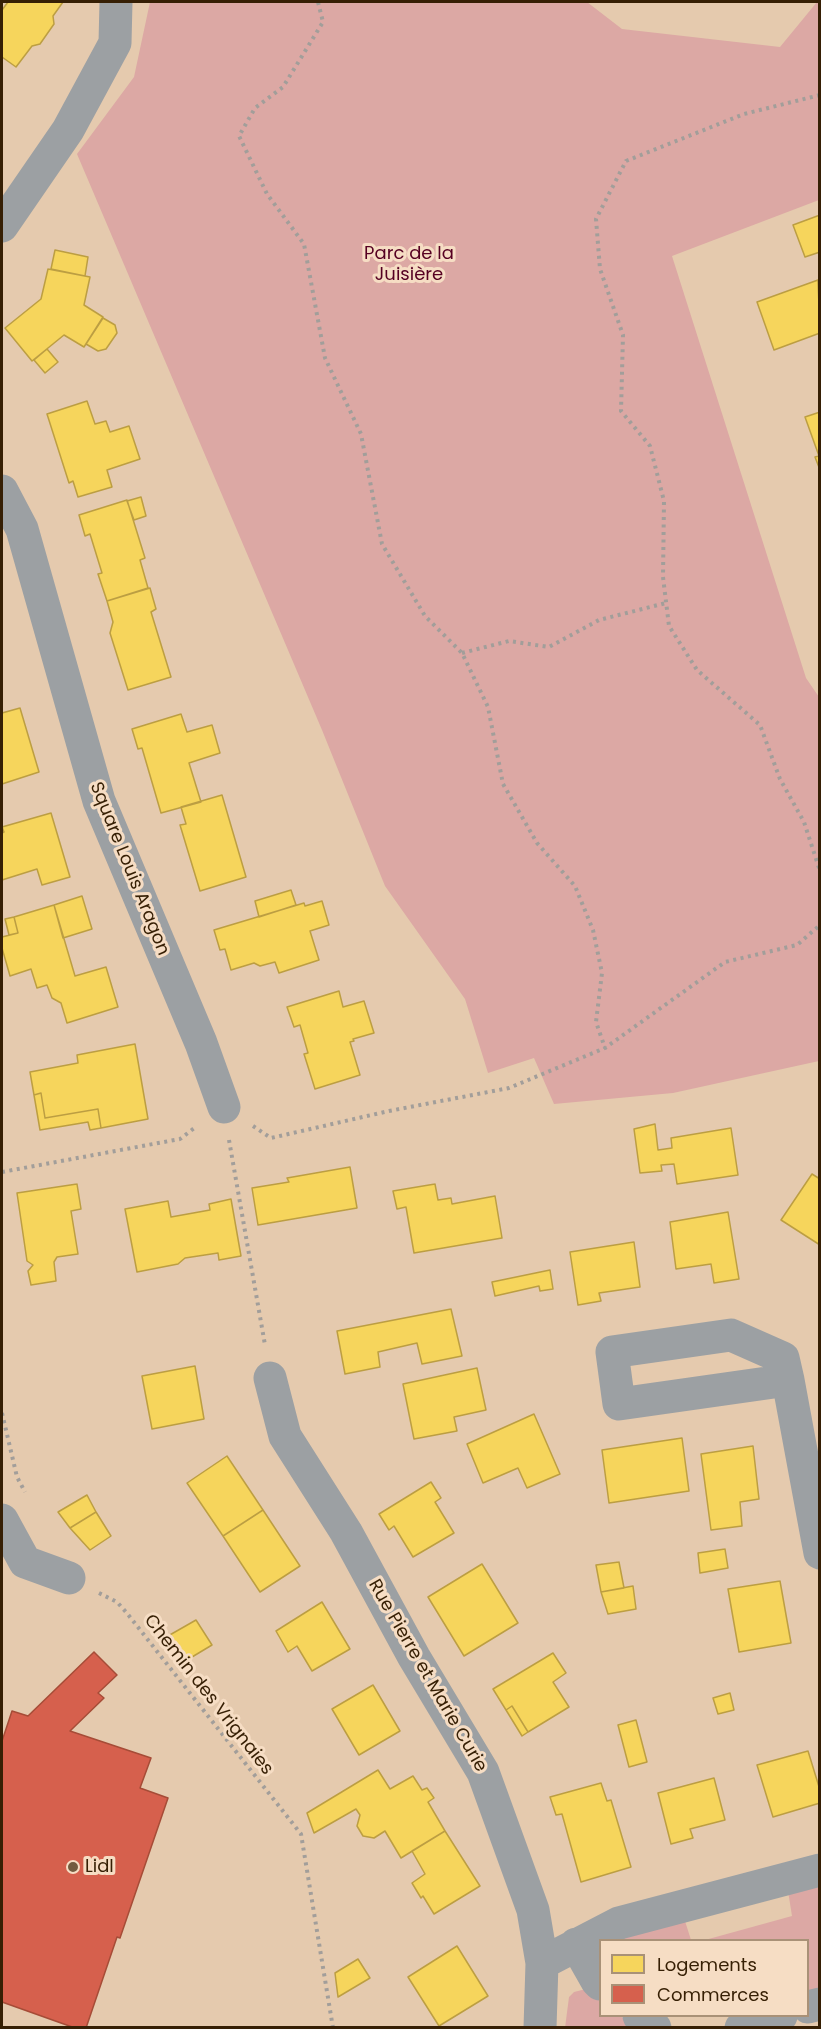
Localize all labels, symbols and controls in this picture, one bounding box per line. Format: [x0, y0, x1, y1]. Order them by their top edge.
park label: Parc de la Juisière [364, 243, 454, 286]
street label: Square Louis Aragon [84, 779, 174, 959]
street label: Rue Pierre et Marie Curie [363, 1576, 491, 1776]
street label: Chemin des Vrignaies [139, 1611, 277, 1779]
place label: Lidl [85, 1856, 114, 1878]
marker: Lidl [66, 1860, 80, 1874]
legend [599, 1939, 809, 2017]
text: Logements [657, 1952, 757, 1977]
text: Commerces [657, 1982, 769, 2007]

